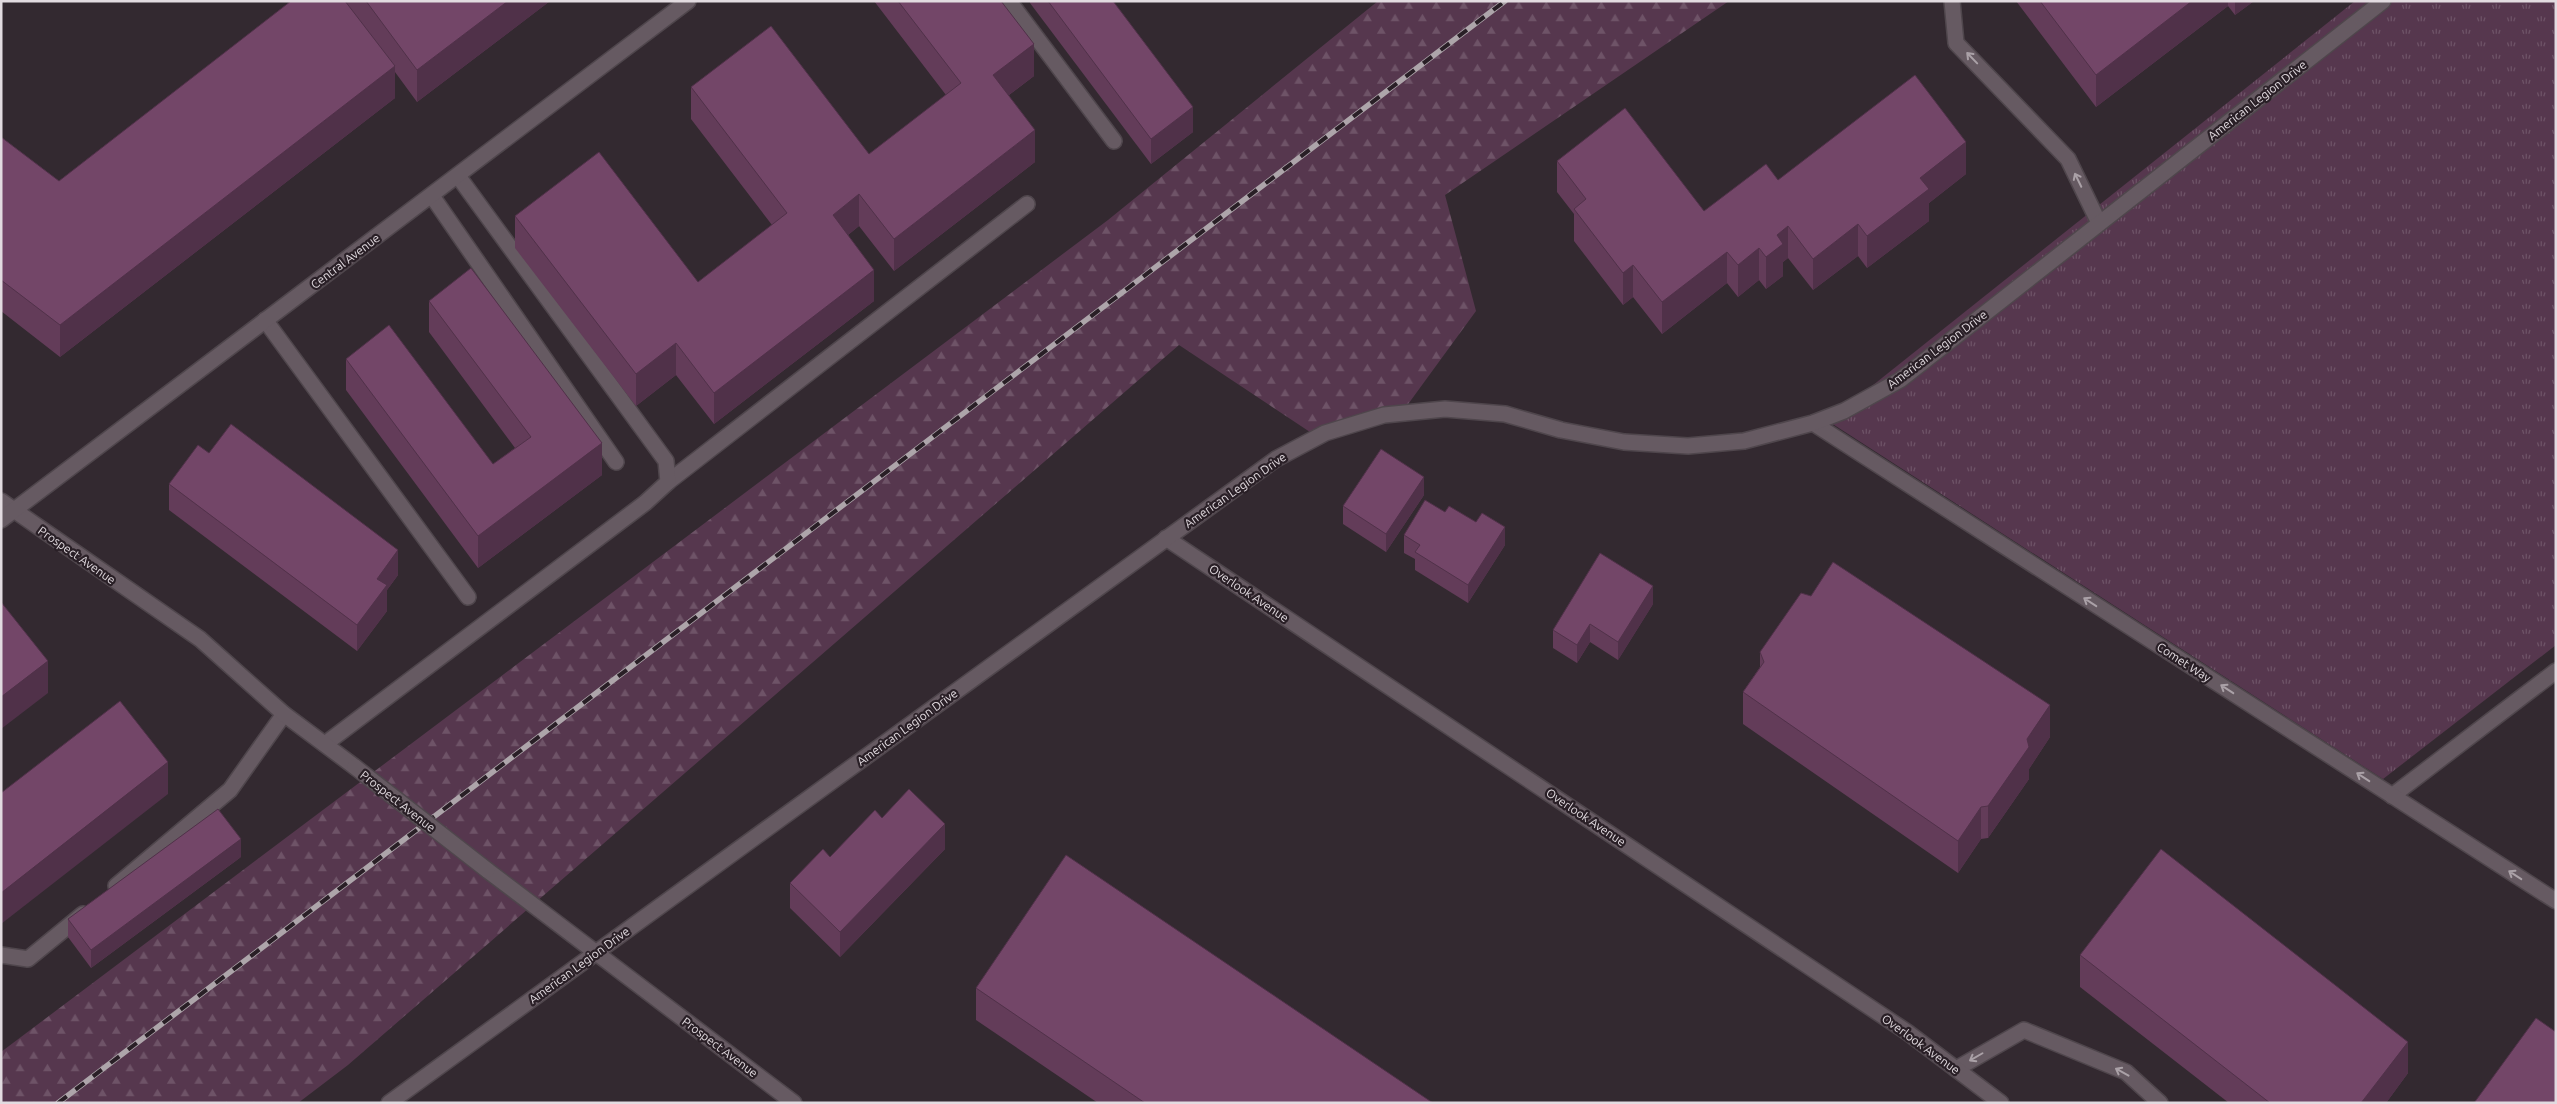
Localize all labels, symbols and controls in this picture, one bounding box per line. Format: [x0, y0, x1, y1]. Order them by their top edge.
one-way arrow [1966, 53, 1978, 65]
street label: American Legion Drive [2205, 58, 2309, 142]
one-way arrow [2073, 172, 2083, 187]
street label: Central Avenue [308, 231, 382, 291]
street label: American Legion Drive [1885, 307, 1989, 391]
street label: American Legion Drive [1182, 450, 1288, 530]
street label: Prospect Avenue [36, 524, 118, 586]
street label: Overlook Avenue [1207, 562, 1291, 624]
one-way arrow [2083, 596, 2097, 607]
street label: Comet Way [2155, 640, 2214, 684]
one-way arrow [2220, 684, 2234, 694]
street label: American Legion Drive [854, 686, 960, 768]
street label: Prospect Avenue [358, 768, 438, 834]
one-way arrow [2357, 772, 2371, 782]
street label: Overlook Avenue [1544, 786, 1628, 848]
one-way arrow [2508, 869, 2522, 879]
street label: American Legion Drive [526, 924, 632, 1006]
street label: Overlook Avenue [1880, 1011, 1962, 1077]
street label: Prospect Avenue [680, 1014, 760, 1080]
one-way arrow [1969, 1052, 1984, 1062]
one-way arrow [2115, 1067, 2130, 1077]

